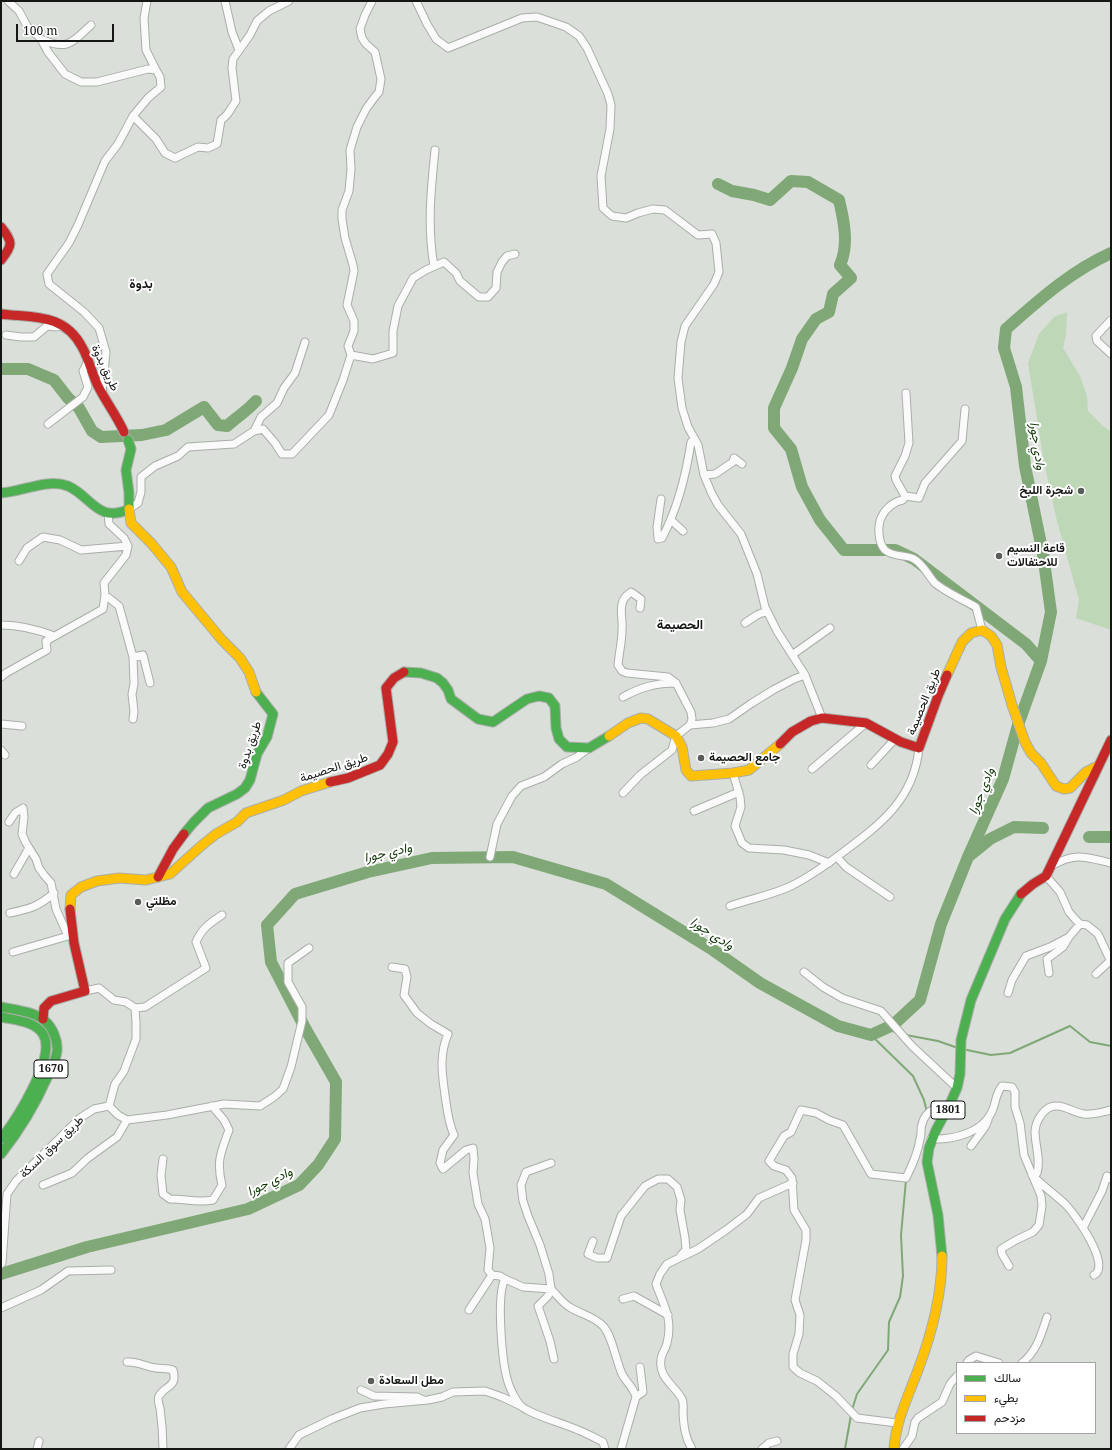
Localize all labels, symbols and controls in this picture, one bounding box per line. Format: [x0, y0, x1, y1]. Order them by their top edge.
scale bar [18, 16, 116, 42]
text: 100 m [23, 22, 58, 39]
district label: بدوة [129, 276, 153, 292]
street label: طريق بدوة [88, 343, 122, 393]
water label: وادي جورا [1026, 421, 1048, 471]
place label: شجرة اللبخ [1019, 484, 1073, 498]
marker: شجرة اللبخ [1076, 486, 1086, 496]
place label: قاعة النسيم للاحتفالات [1007, 542, 1065, 570]
marker: قاعة النسيم للاحتفالات [994, 551, 1004, 561]
district label: الحصيمة [657, 617, 703, 633]
street label: طريق الحصيمة [904, 667, 944, 737]
street label: طريق بدوة [235, 719, 265, 771]
street label: طريق الحصيمة [298, 750, 370, 786]
place label: جامع الحصيمة [709, 751, 780, 765]
marker: جامع الحصيمة [696, 753, 706, 763]
water label: وادي جورا [966, 766, 998, 816]
water label: وادي جورا [363, 840, 413, 866]
place label: مظلتي [146, 895, 177, 909]
marker: مظلتي [133, 897, 143, 907]
water label: وادي جورا [687, 914, 737, 954]
road number: 1670 [34, 1060, 68, 1078]
road number: 1801 [931, 1101, 965, 1119]
street label: طريق سوق السكة [17, 1113, 87, 1181]
water label: وادي جورا [245, 1164, 295, 1200]
legend [956, 1362, 1096, 1434]
text: سالك [994, 1369, 1021, 1386]
place label: مطل السعادة [379, 1374, 444, 1388]
marker: مطل السعادة [366, 1376, 376, 1386]
text: بطيء [994, 1389, 1018, 1406]
text: مزدحم [994, 1409, 1025, 1426]

